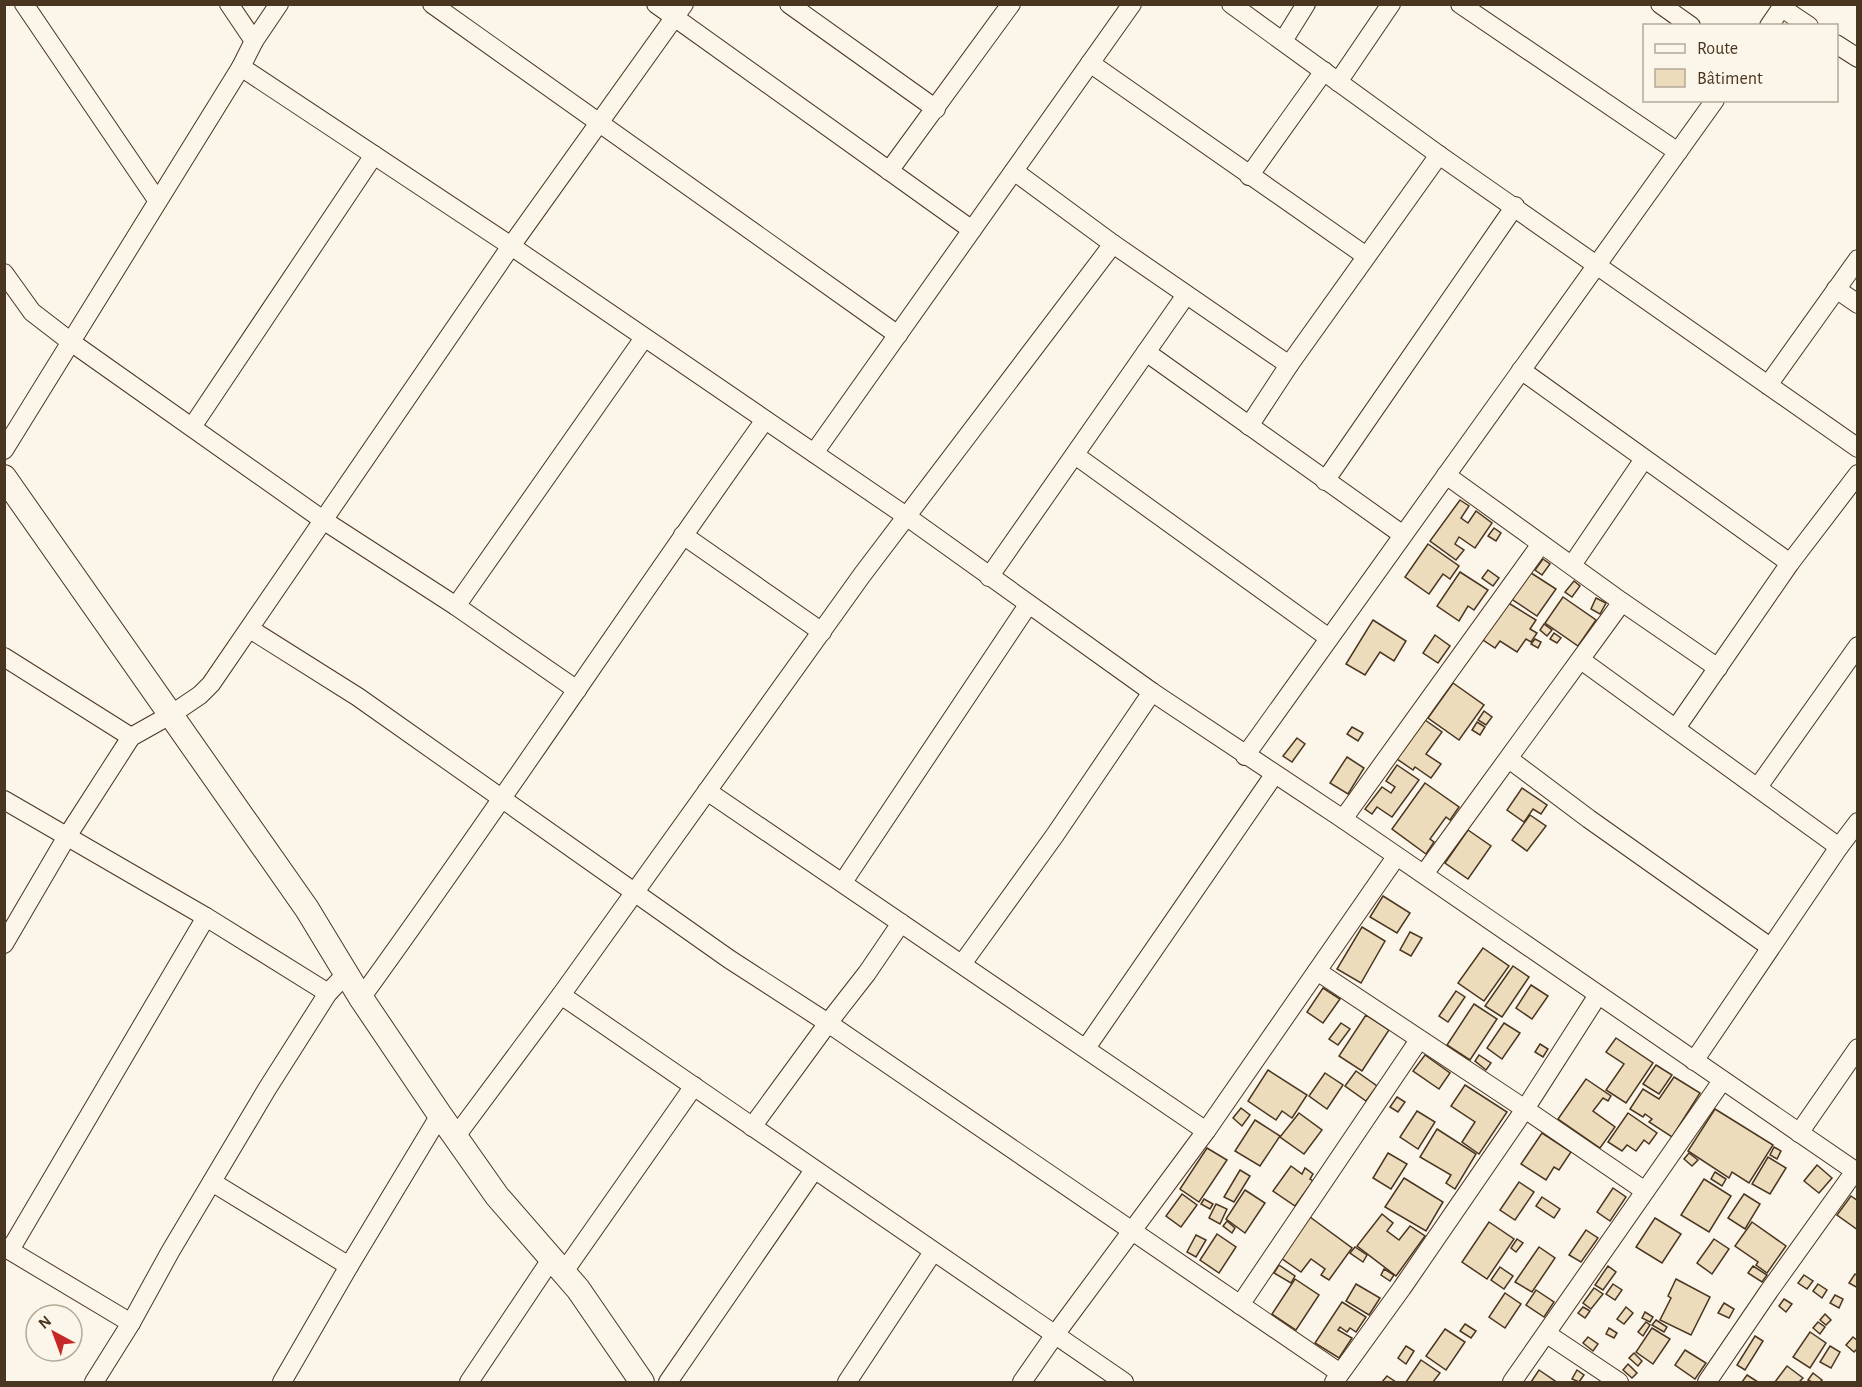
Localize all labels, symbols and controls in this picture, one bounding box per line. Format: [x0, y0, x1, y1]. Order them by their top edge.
legend [1643, 24, 1838, 102]
text: Route [1697, 40, 1738, 58]
text: Bâtiment [1697, 70, 1763, 88]
north arrow [24, 1303, 84, 1363]
text: N [35, 1313, 54, 1332]

